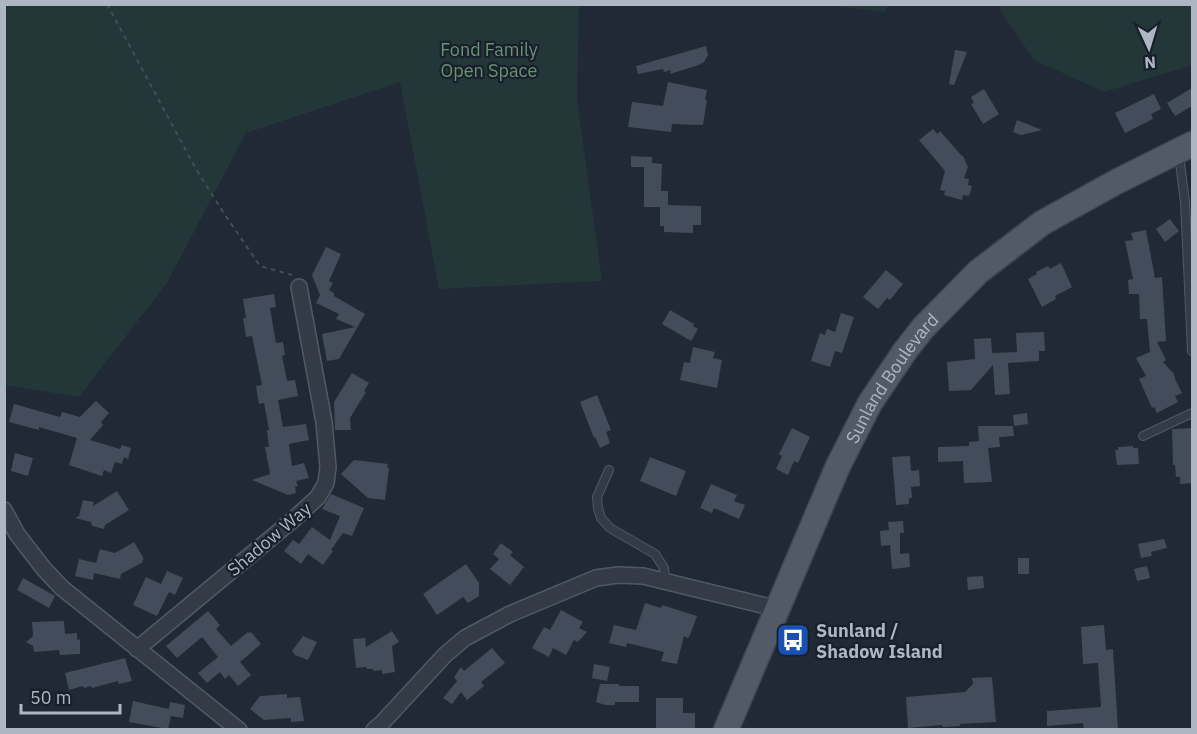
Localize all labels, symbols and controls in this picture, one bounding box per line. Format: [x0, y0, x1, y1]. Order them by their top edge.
north arrow [1119, 18, 1179, 78]
park label: Fond Family Open Space [440, 38, 538, 82]
text: N [1144, 53, 1157, 73]
street label: Sunland Boulevard [840, 308, 943, 447]
street label: Shadow Way [222, 497, 316, 581]
place label: Sunland / Shadow Island [816, 619, 943, 663]
bus stop icon: Sunland / Shadow Island [775, 622, 811, 658]
scale bar [21, 677, 120, 715]
text: 50 m [30, 686, 72, 709]

